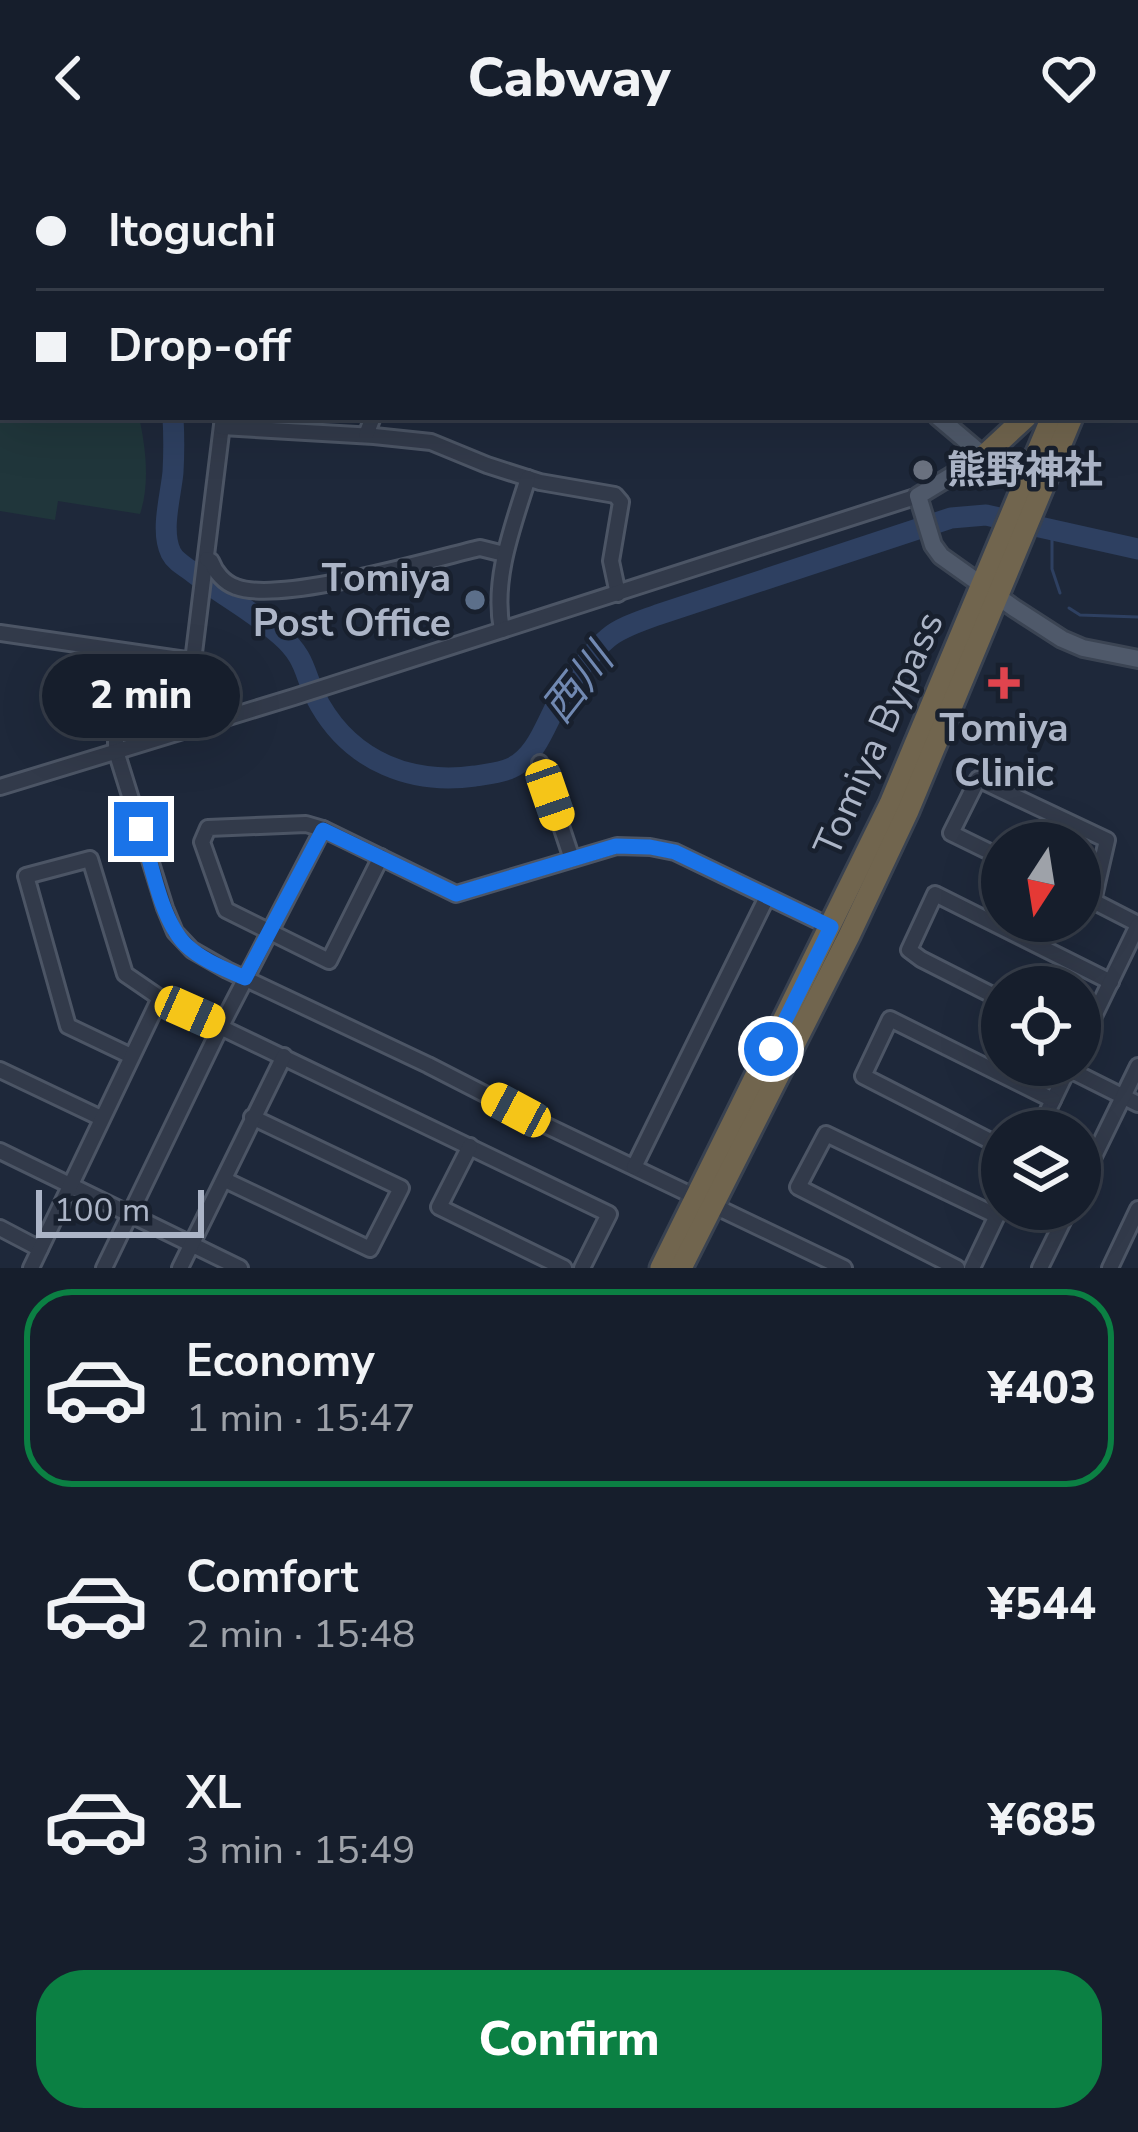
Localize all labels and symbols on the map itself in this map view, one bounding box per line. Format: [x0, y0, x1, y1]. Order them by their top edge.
place label: 熊野神社 [947, 444, 1103, 497]
marker: 熊野神社 [910, 457, 936, 483]
place label: Tomiya Post Office [253, 552, 451, 650]
marker: Tomiya Post Office [462, 587, 488, 613]
street label: Tomiya Bypass [801, 603, 957, 865]
water label: 西川 [530, 630, 629, 735]
callout: 2 min [42, 655, 240, 739]
marker: Tomiya Clinic [988, 667, 1020, 699]
place label: Tomiya Clinic [939, 702, 1069, 800]
car [521, 755, 579, 835]
route end [114, 802, 168, 856]
north arrow [981, 822, 1101, 942]
car [150, 981, 230, 1043]
route start [744, 1022, 798, 1076]
car [476, 1077, 556, 1143]
scale bar [36, 1184, 204, 1237]

